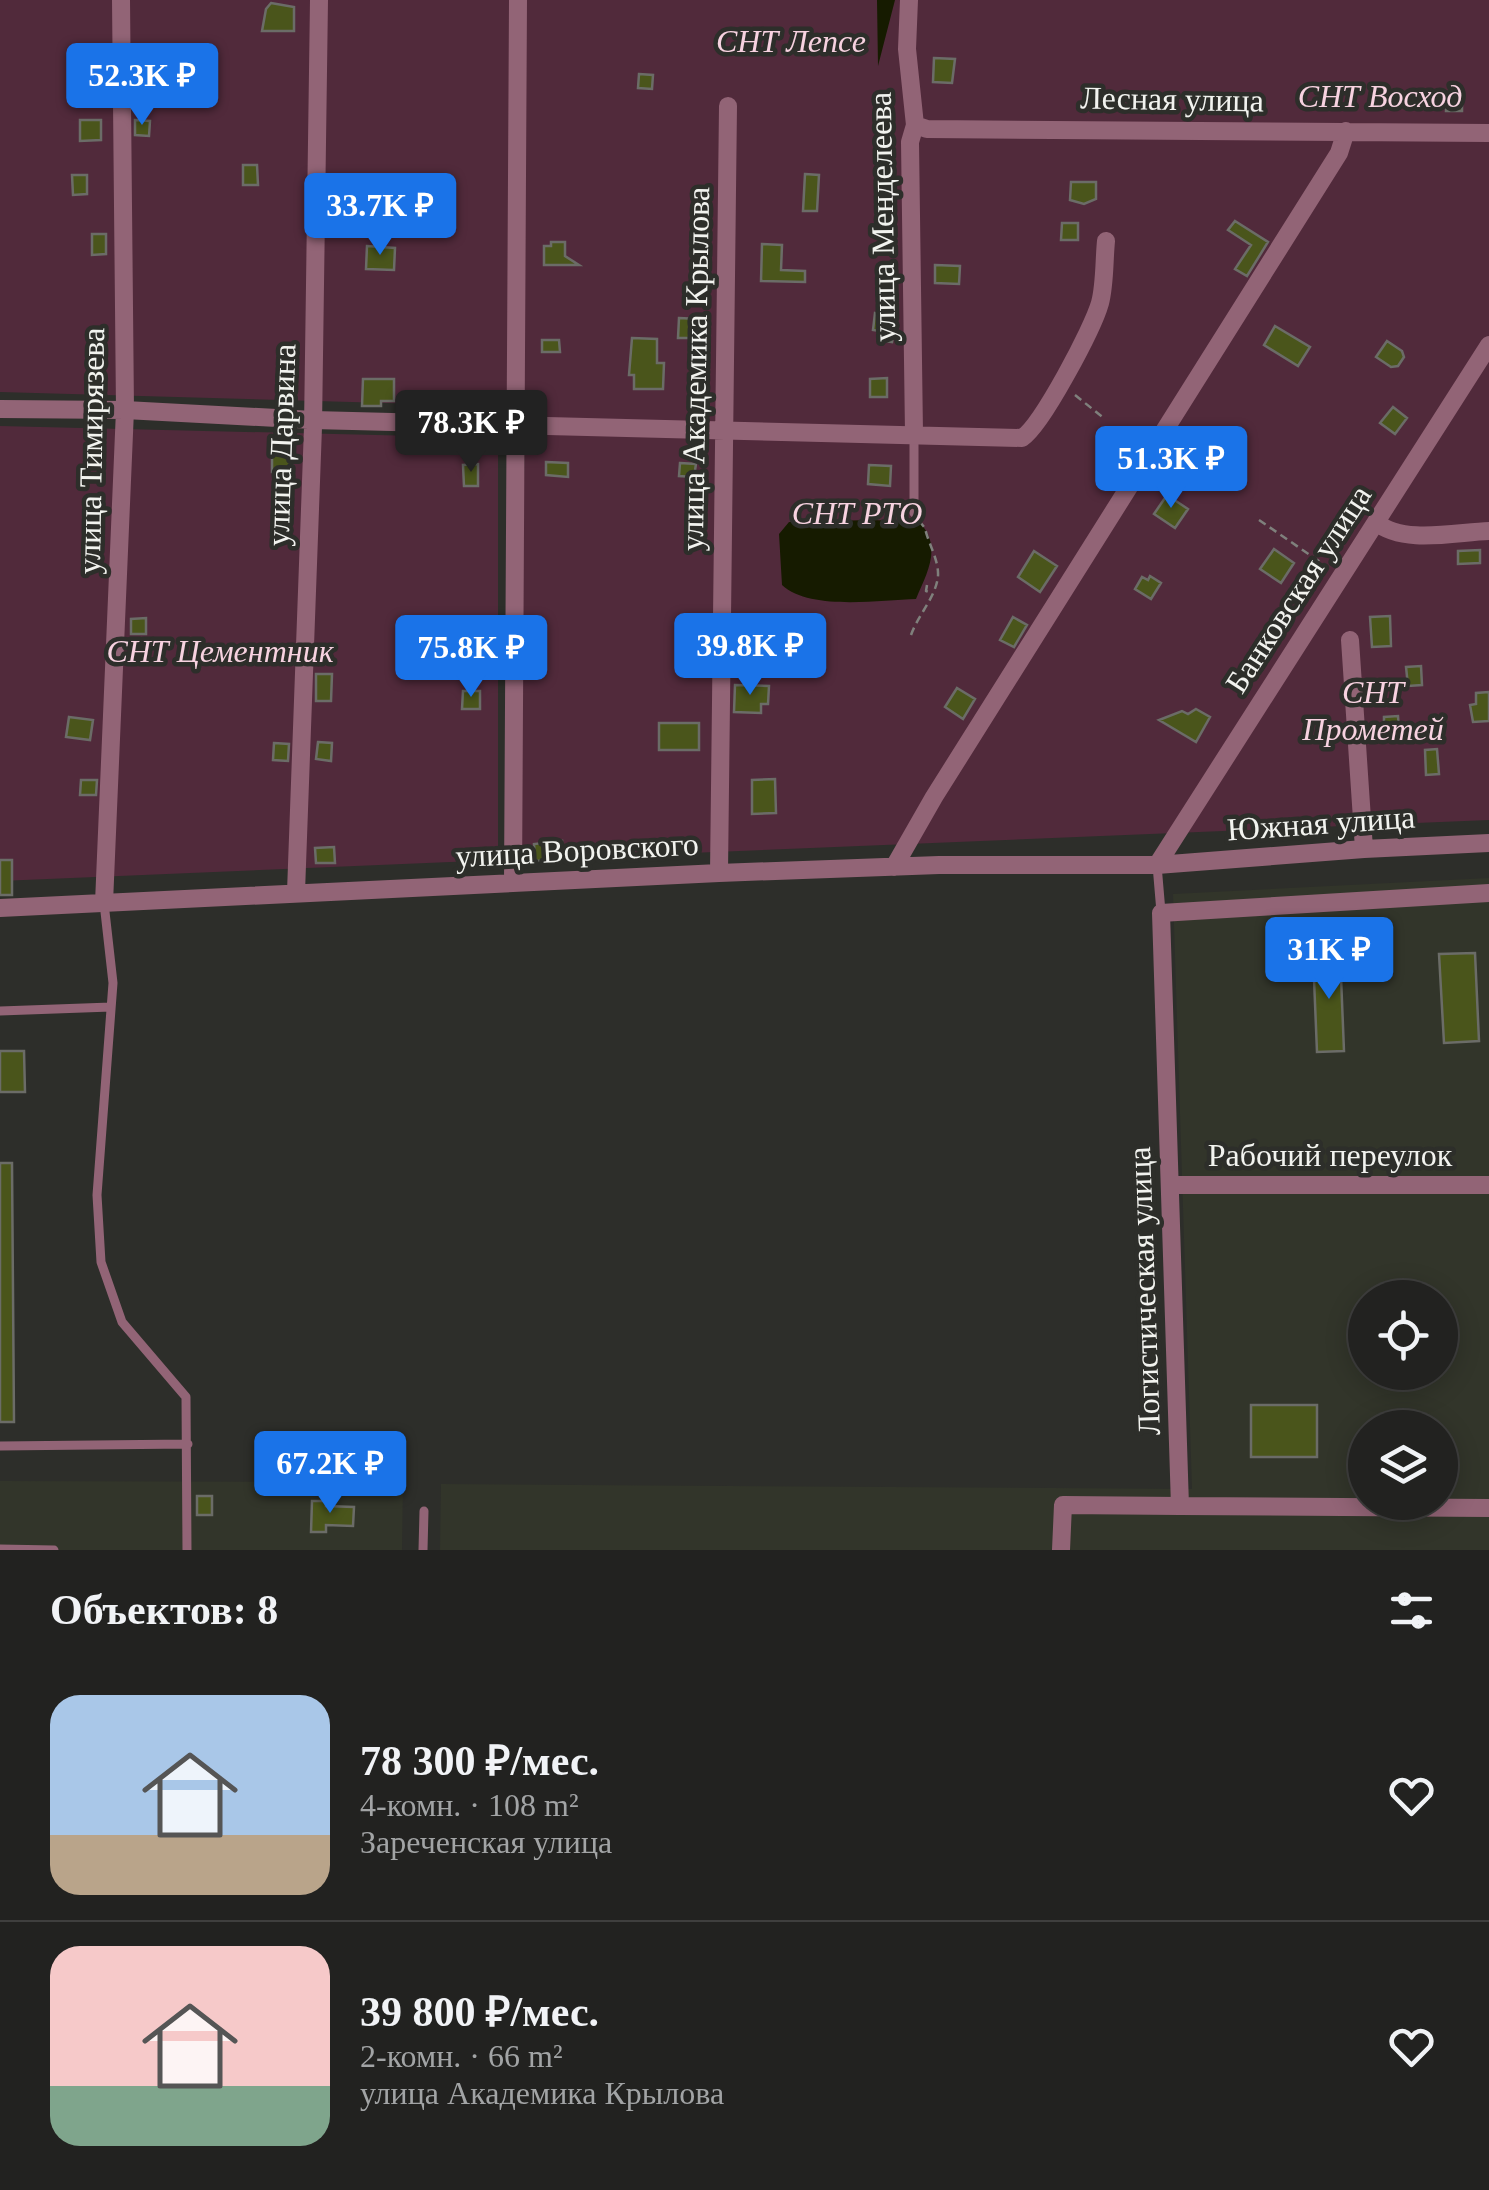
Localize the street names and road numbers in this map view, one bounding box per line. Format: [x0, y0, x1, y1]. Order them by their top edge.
street label: Лесная улица [1080, 79, 1264, 119]
street label: улица Менделеева [862, 92, 902, 342]
street label: улица Академика Крылова [674, 187, 716, 551]
street label: улица Тимирязева [71, 327, 111, 575]
street label: улица Дарвина [259, 343, 303, 547]
street label: Банковская улица [1218, 479, 1378, 699]
street label: Южная улица [1226, 798, 1416, 848]
street label: улица Воровского [454, 826, 700, 874]
street label: Рабочий переулок [1208, 1137, 1453, 1173]
street label: Логистическая улица [1121, 1146, 1167, 1436]

